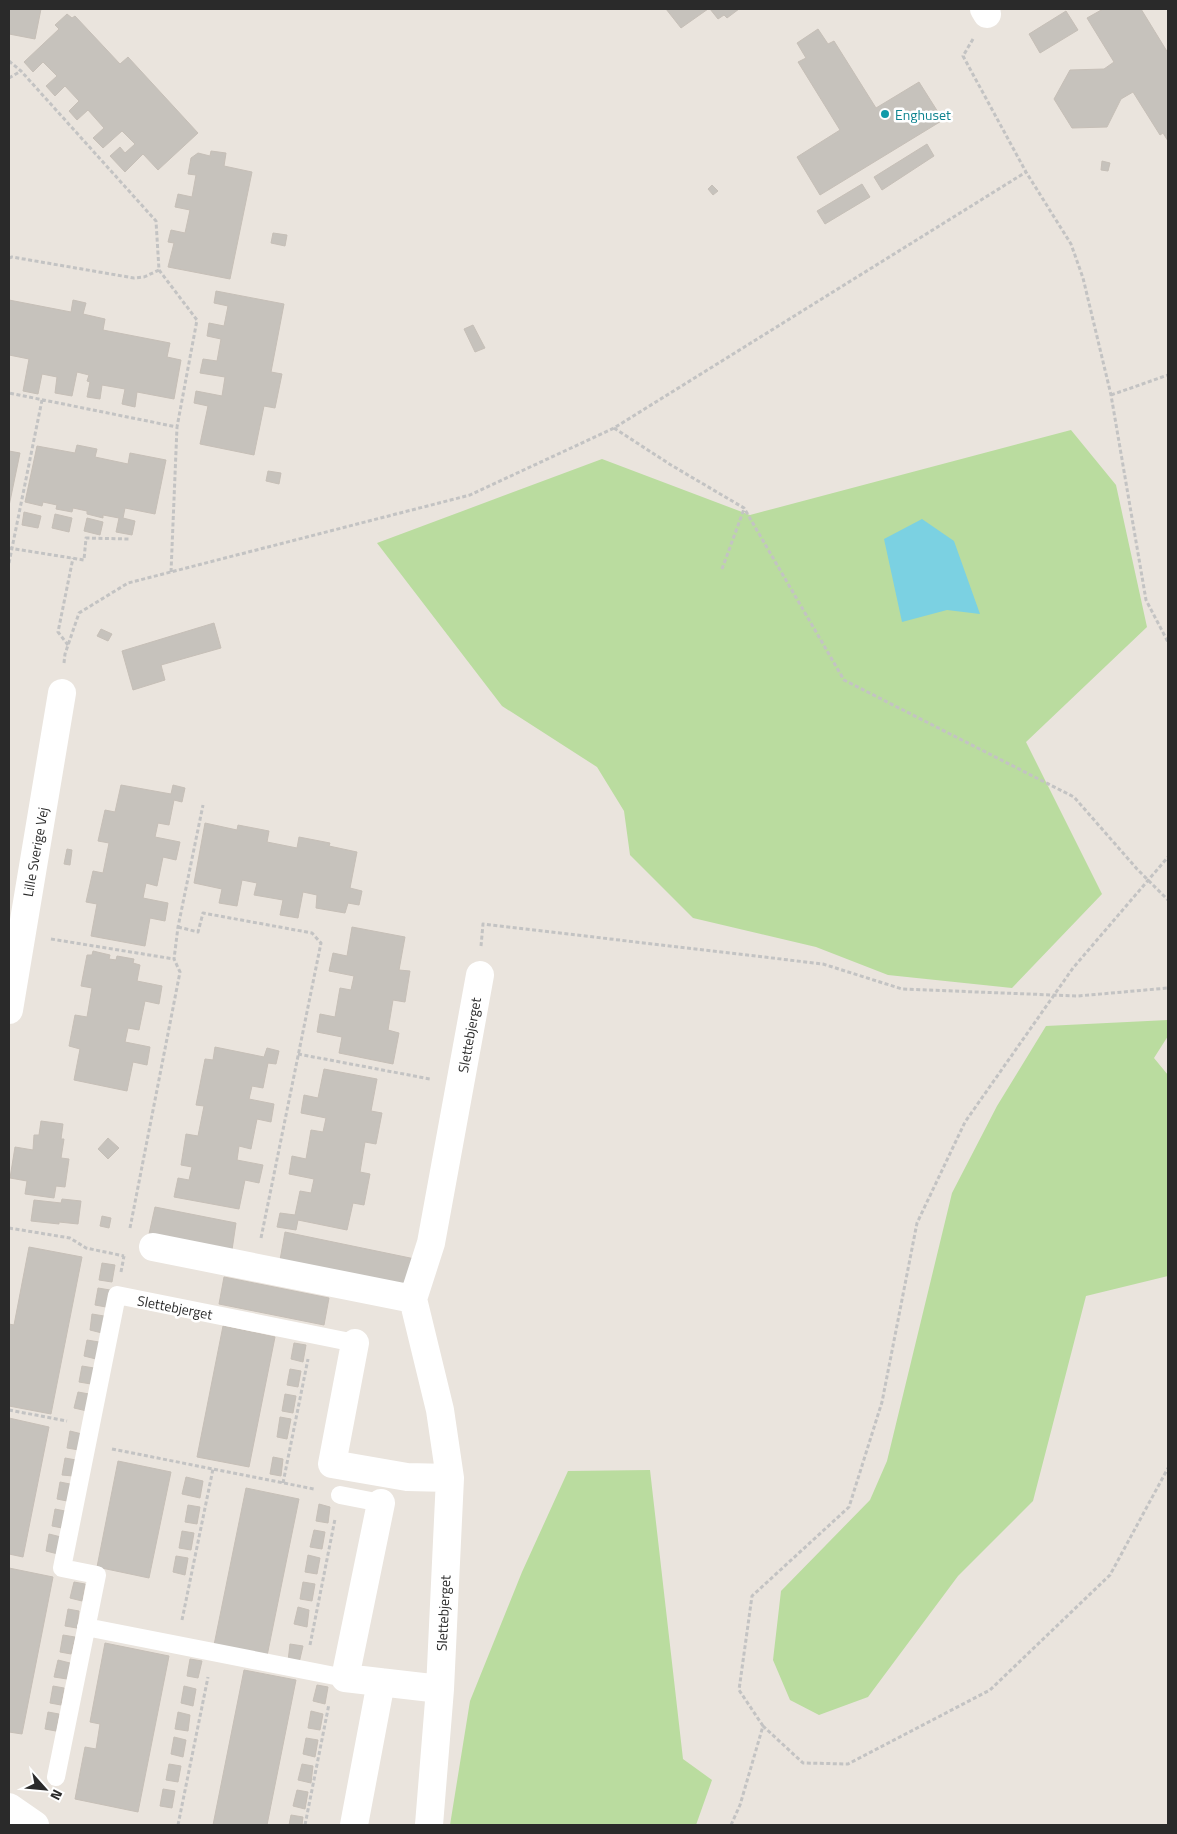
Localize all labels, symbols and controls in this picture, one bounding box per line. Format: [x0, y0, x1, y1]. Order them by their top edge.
place label: Enghuset [895, 104, 951, 125]
marker: Enghuset [879, 108, 891, 120]
street label: Lille Sverige Vej [17, 806, 53, 898]
street label: Slettebjerget [452, 996, 486, 1074]
street label: Slettebjerget [136, 1289, 214, 1325]
street label: Slettebjerget [431, 1574, 455, 1652]
north arrow [20, 1764, 70, 1814]
text: N [45, 1786, 69, 1804]

